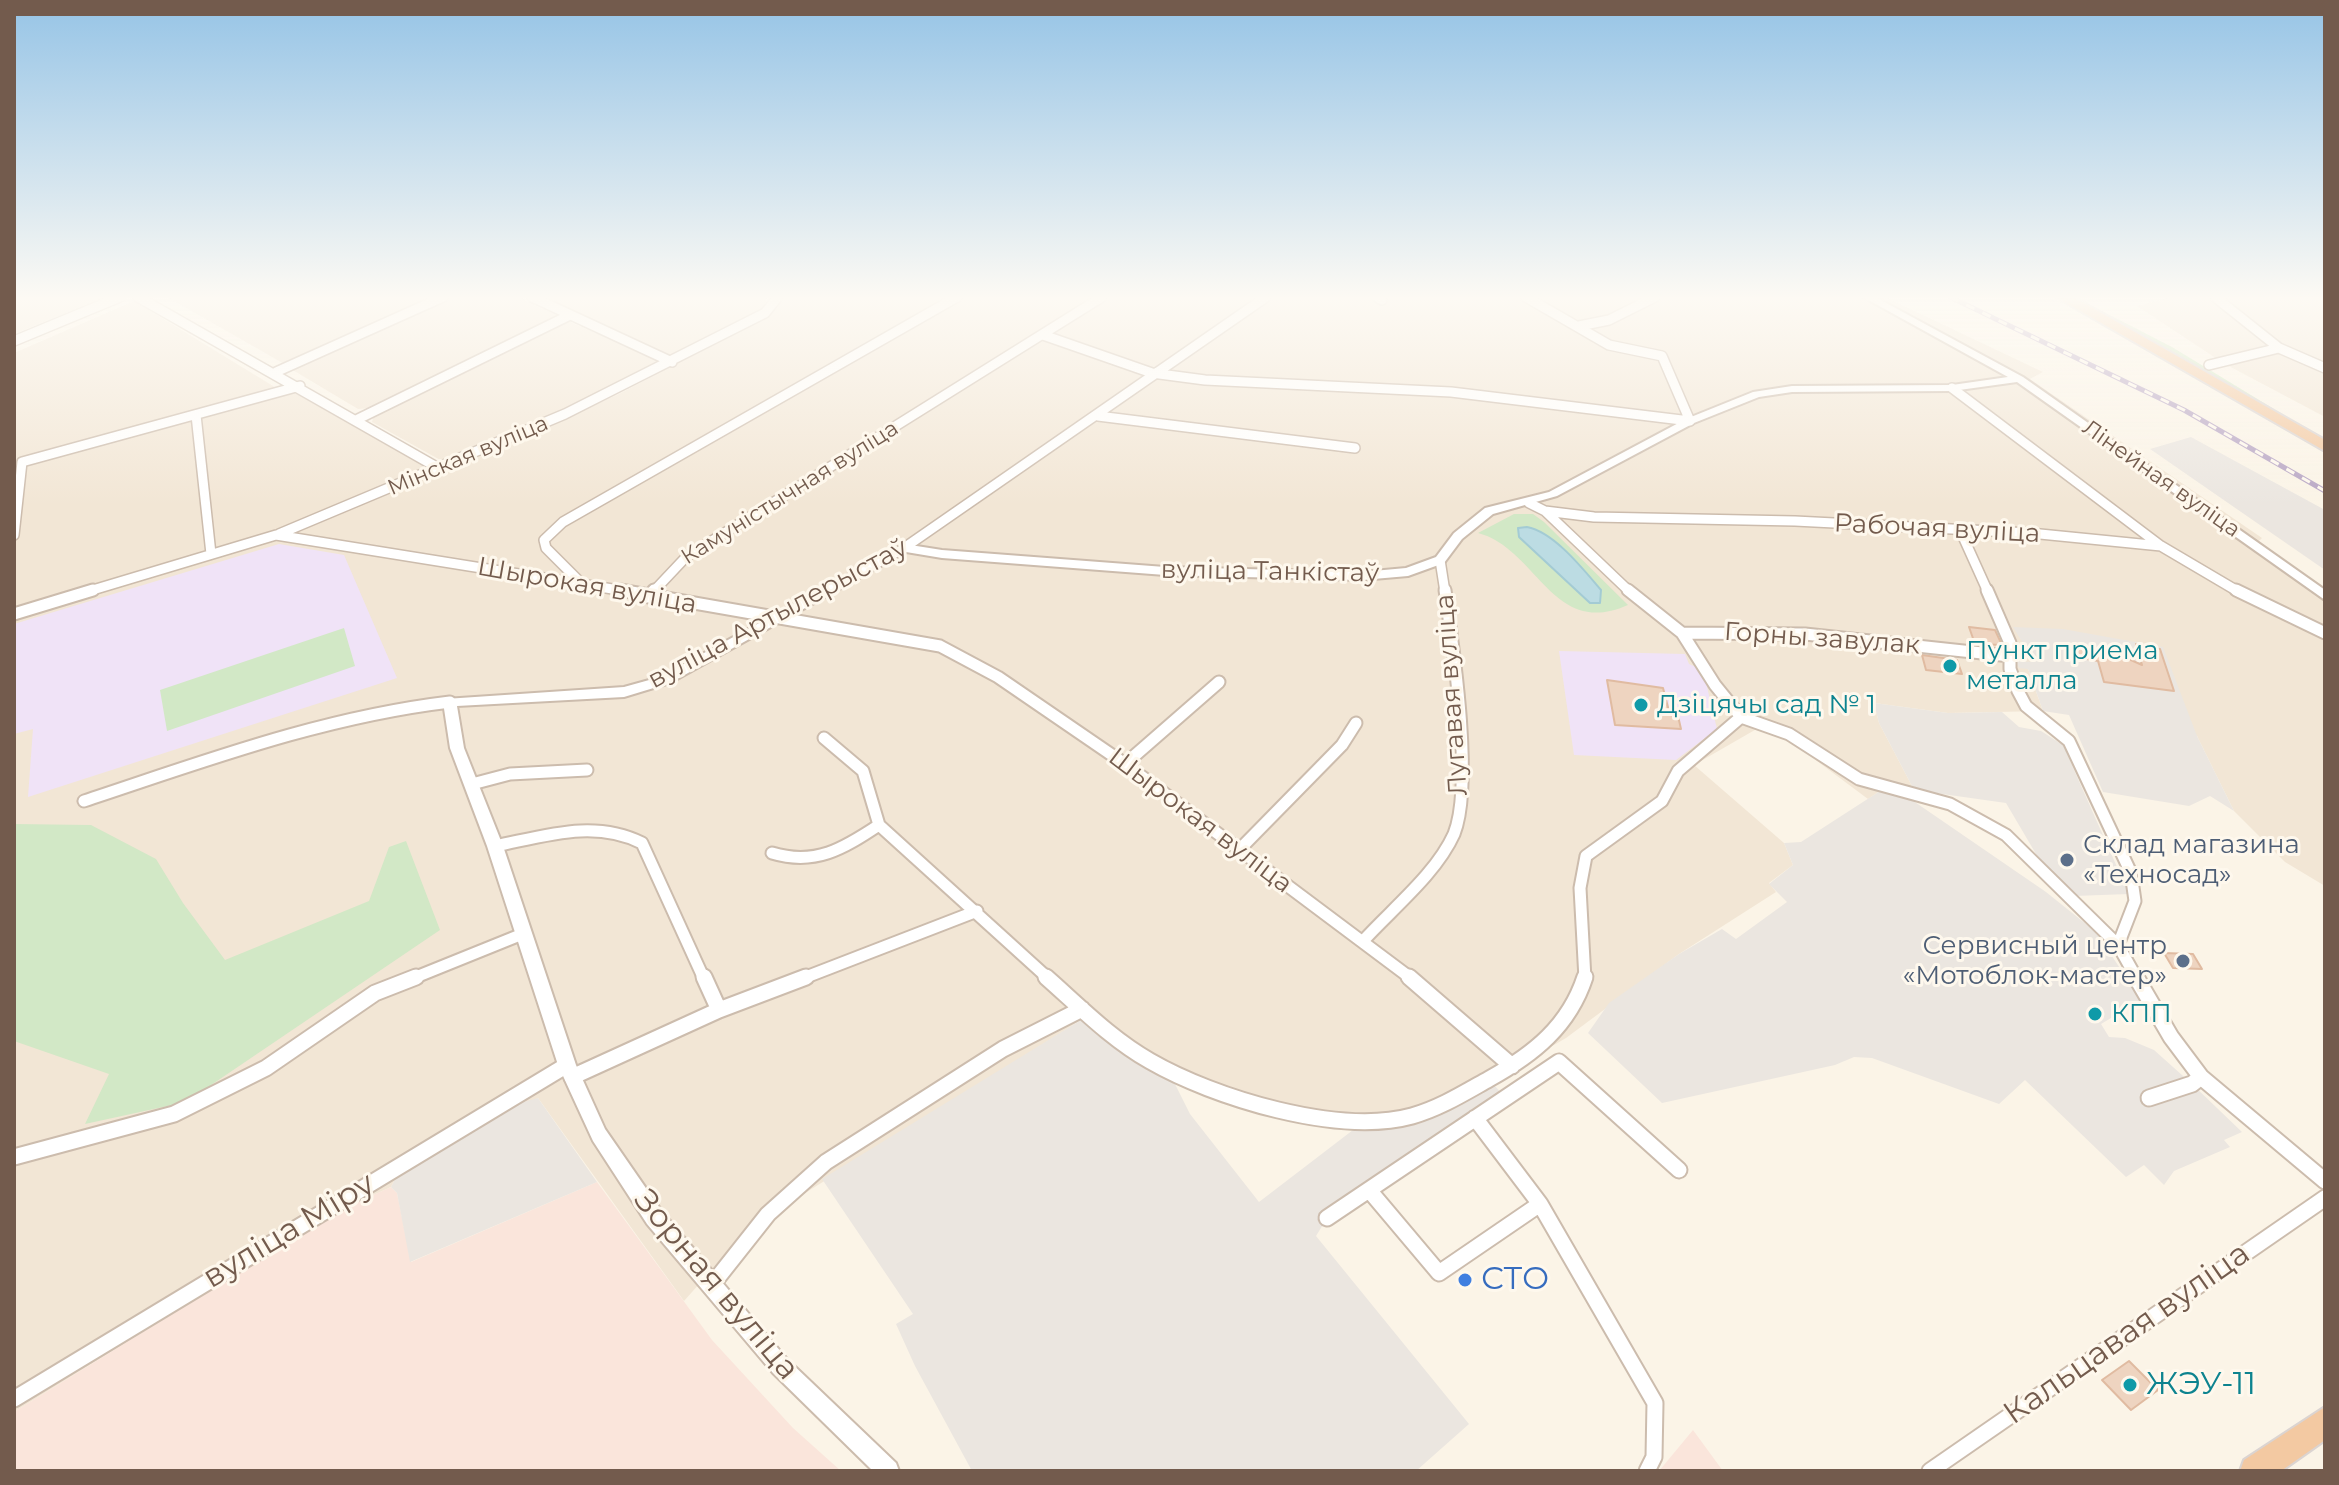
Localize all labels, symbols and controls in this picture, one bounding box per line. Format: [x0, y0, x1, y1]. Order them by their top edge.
street label: Мінская вуліца [384, 410, 552, 502]
street label: Камуністычная вуліца [677, 415, 903, 571]
street label: Лінейная вуліца [2077, 415, 2245, 543]
street label: Рабочая вуліца [1833, 508, 2041, 550]
street label: вуліца Артылерыстаў [643, 532, 913, 696]
street label: Шырокая вуліца [475, 551, 699, 621]
street label: вуліца Танкістаў [1160, 554, 1380, 590]
street label: Лугавая вуліца [1429, 593, 1475, 797]
street label: Горны завулак [1723, 617, 1921, 661]
place label: Пункт приема металла [1966, 635, 2158, 696]
marker: Пункт приема металла [1941, 657, 1959, 675]
place label: Дзіцячы сад № 1 [1657, 689, 1876, 721]
marker: Дзіцячы сад № 1 [1632, 696, 1650, 714]
street label: Шырокая вуліца [1102, 742, 1298, 900]
place label: Склад магазина «Техносад» [2083, 829, 2300, 890]
marker: Склад магазина «Техносад» [2058, 851, 2076, 869]
place label: Сервисный центр «Мотоблок-мастер» [1903, 930, 2167, 992]
marker: Сервисный центр «Мотоблок-мастер» [2174, 952, 2192, 970]
place label: КПП [2111, 998, 2172, 1030]
marker: КПП [2086, 1005, 2104, 1023]
street label: вуліца Міру [196, 1165, 382, 1297]
street label: Зорная вуліца [625, 1182, 807, 1388]
street label: Кальцавая вуліца [1997, 1235, 2257, 1433]
place label: СТО [1481, 1261, 1549, 1299]
marker: СТО [1456, 1271, 1474, 1289]
place label: ЖЭУ-11 [2146, 1366, 2256, 1404]
marker: ЖЭУ-11 [2121, 1376, 2139, 1394]

